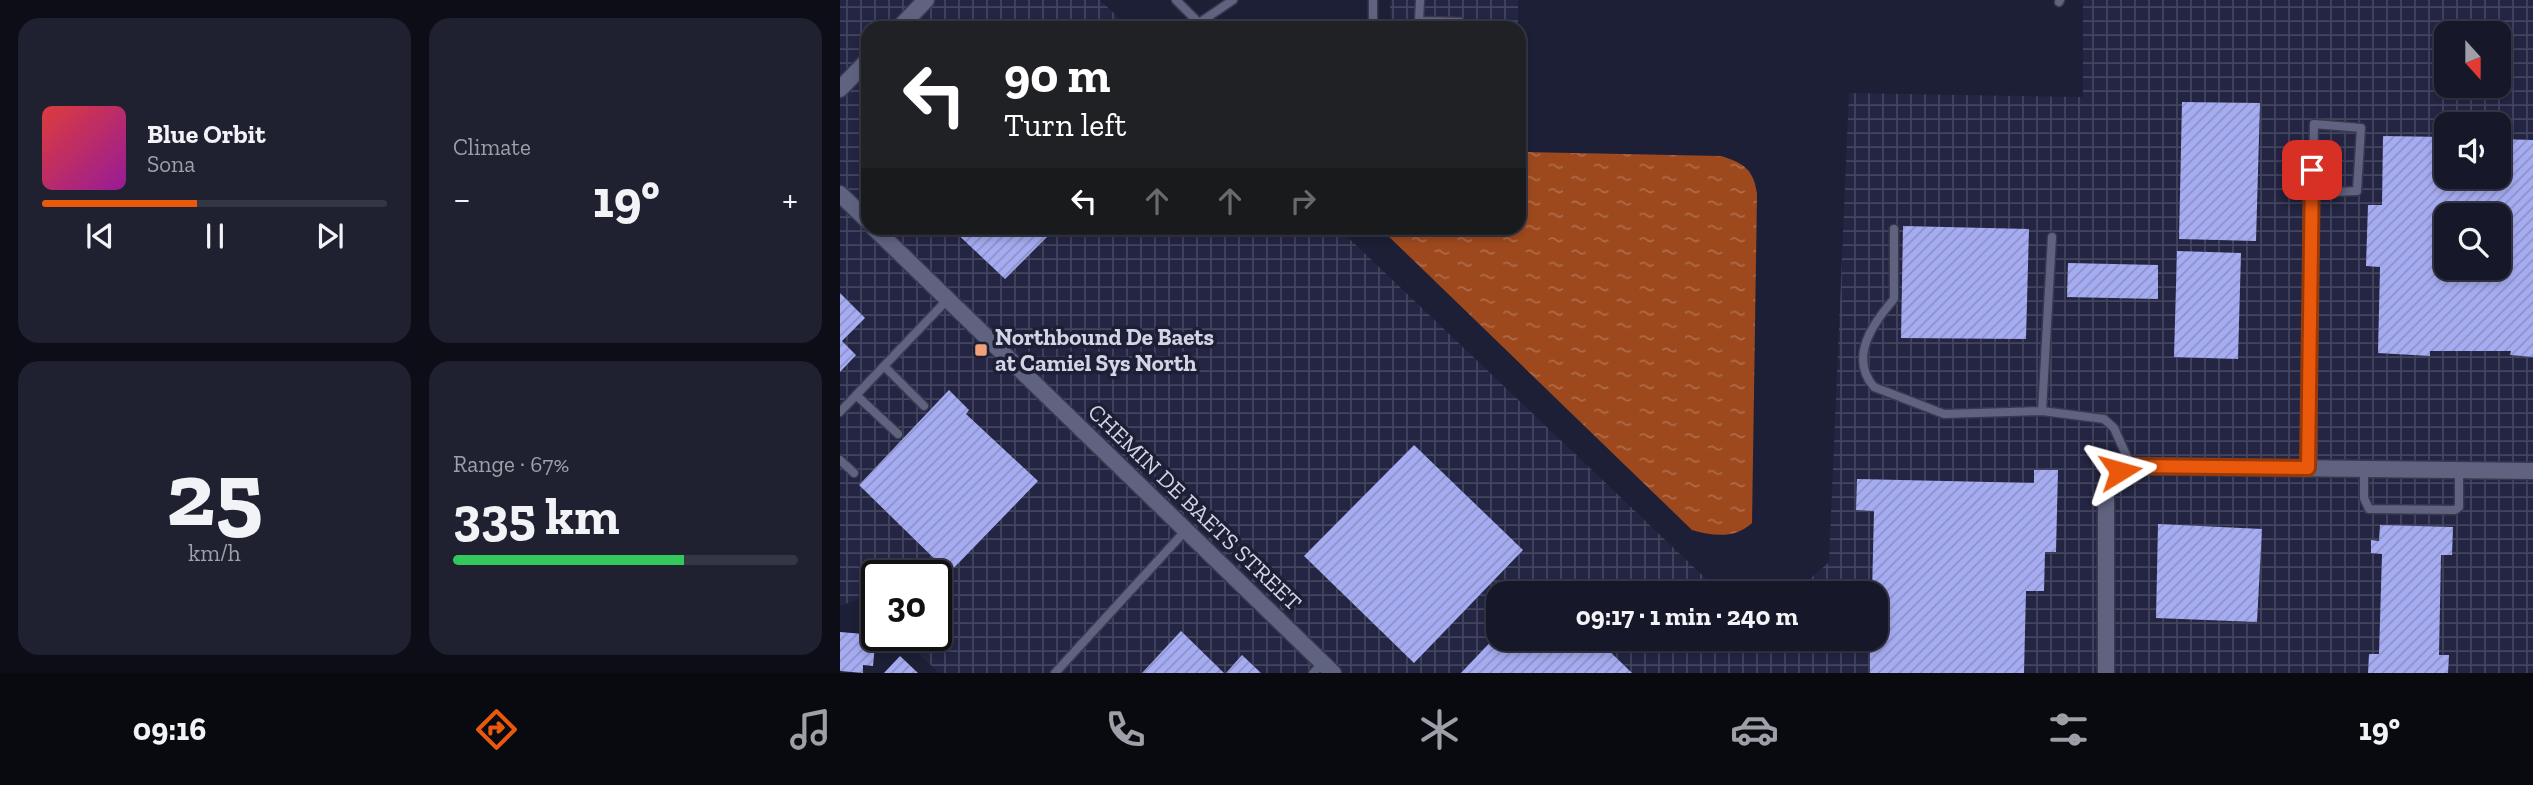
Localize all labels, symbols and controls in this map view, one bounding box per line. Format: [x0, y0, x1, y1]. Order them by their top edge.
north arrow [2434, 21, 2511, 98]
map controls [2434, 21, 2511, 280]
text: 90 m [1004, 46, 1111, 105]
icon: left [889, 49, 980, 140]
text: Turn left [1004, 106, 1126, 144]
button: sound [2434, 112, 2511, 189]
text: Blue Orbit [147, 118, 266, 150]
text: Climate [453, 133, 531, 161]
pin [2282, 140, 2342, 200]
text: Sona [147, 150, 195, 178]
icon: arrive [2293, 151, 2331, 189]
text: 19° [593, 168, 660, 230]
text: − [453, 176, 471, 222]
text: + [782, 176, 798, 222]
icon: left [1065, 182, 1103, 220]
icon: ahead [1138, 182, 1176, 220]
icon: ahead [1211, 182, 1249, 220]
icon: right [1284, 182, 1322, 220]
button: search [2434, 203, 2511, 280]
icon: previous [81, 217, 119, 255]
icon: pause [196, 217, 234, 255]
icon: next [311, 217, 349, 255]
place label: Northbound De Baets at Camiel Sys North [995, 323, 1214, 377]
marker: Northbound De Baets at Camiel Sys North [973, 342, 989, 358]
street label: CHEMIN DE BAETS STREET [1082, 398, 1308, 616]
position arrow [2083, 434, 2157, 508]
text: 25 [166, 439, 263, 548]
text: Range · 67% [453, 450, 569, 478]
text: 335 km [453, 485, 620, 547]
text: km/h [188, 539, 241, 567]
speed limit sign: 30 [861, 560, 952, 651]
text: 09:17 · 1 min · 240 m [1576, 600, 1798, 632]
icon: directions [472, 705, 521, 754]
icon: music [786, 705, 835, 754]
icon: phone [1101, 705, 1150, 754]
icon: climate [1415, 705, 1464, 754]
icon: car [1730, 705, 1779, 754]
icon: filters [2044, 705, 2093, 754]
text: 09:16 [133, 710, 206, 748]
text: 19° [2359, 710, 2400, 748]

